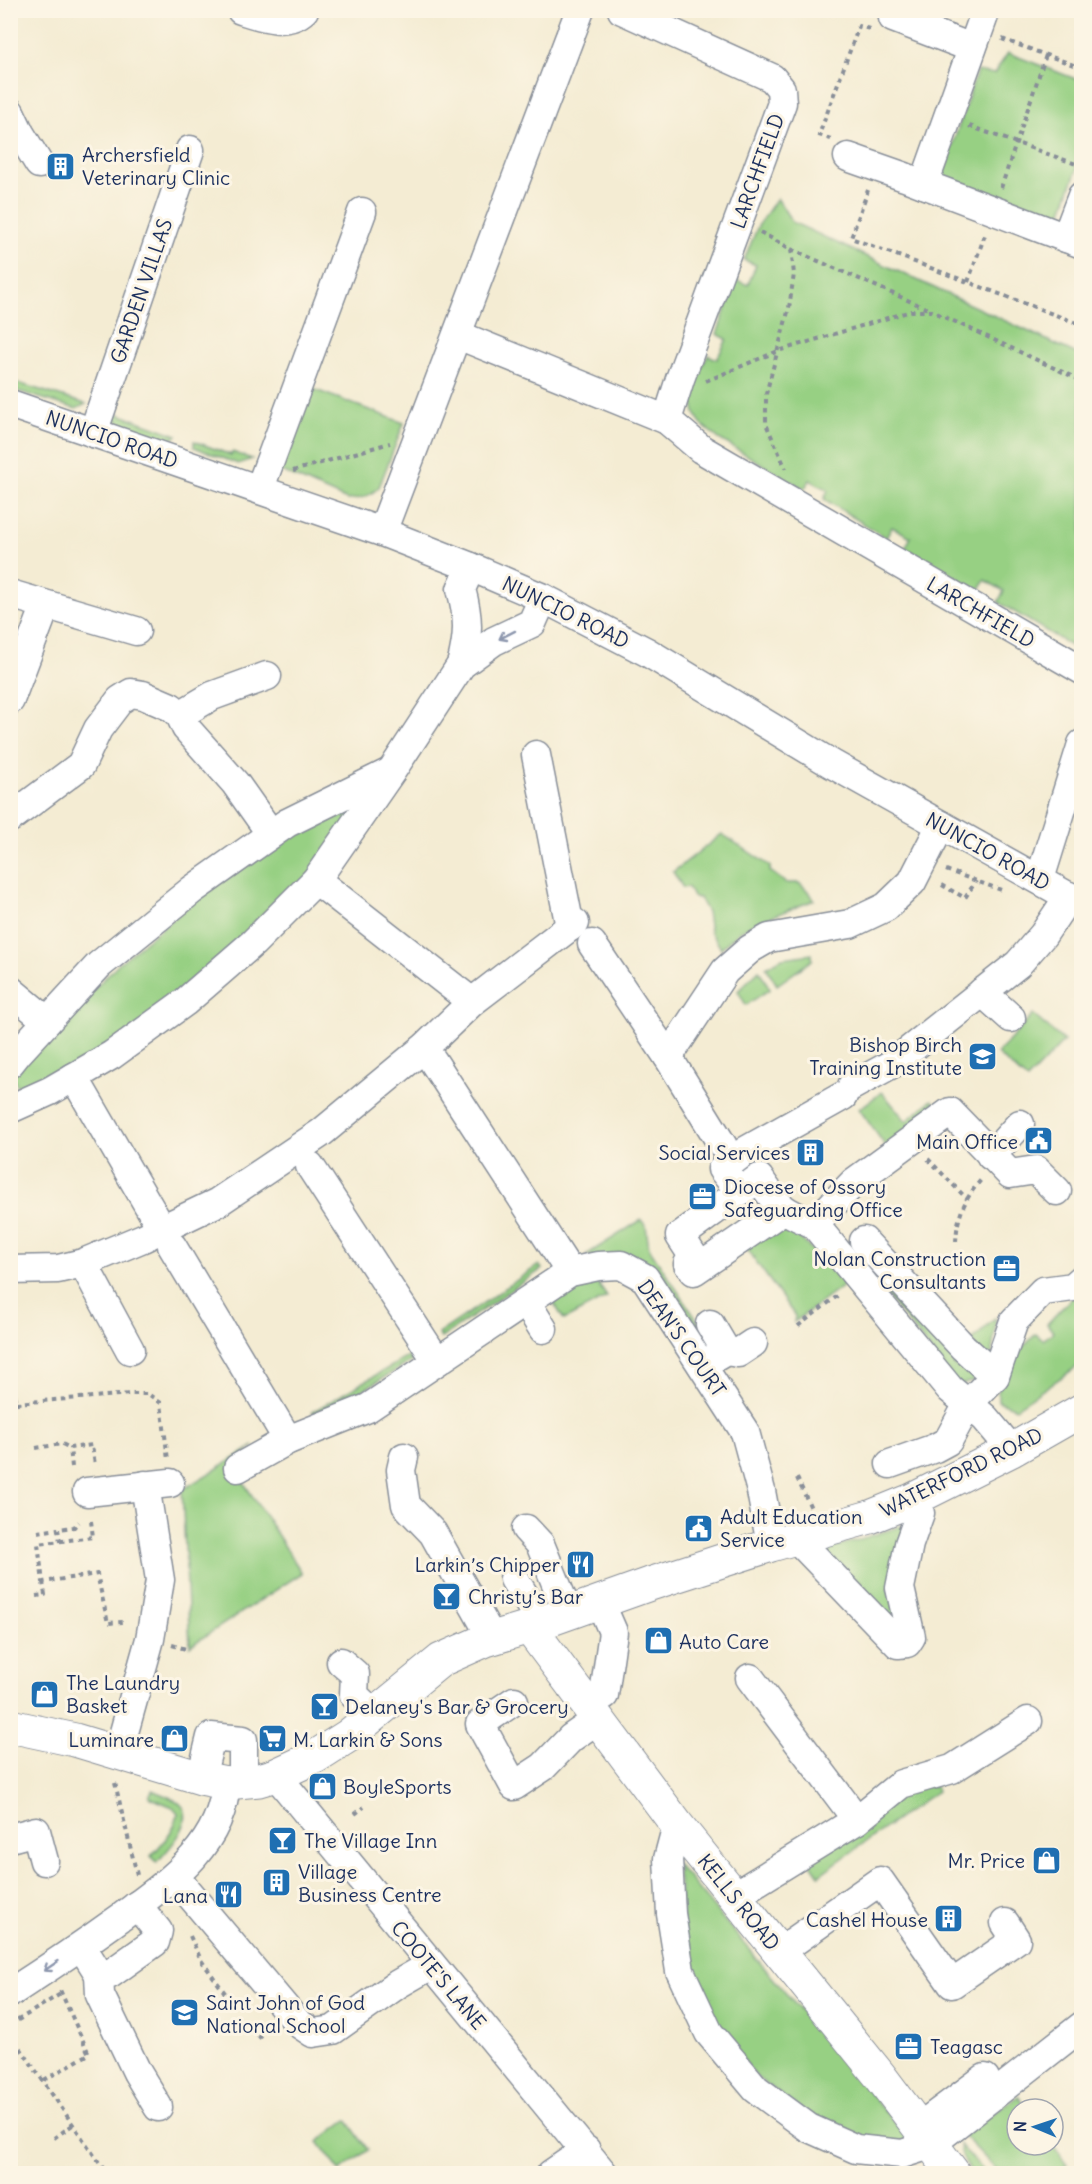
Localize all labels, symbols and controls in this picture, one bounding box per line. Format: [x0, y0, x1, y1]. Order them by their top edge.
street label: LARCHFIELD [725, 110, 789, 232]
place label: Archersfield Veterinary Clinic [82, 142, 230, 190]
building icon: Archersfield Veterinary Clinic [45, 150, 77, 182]
street label: GARDEN VILLAS [105, 215, 177, 367]
street label: NUNCIO ROAD [43, 405, 181, 473]
street label: NUNCIO ROAD [498, 570, 634, 654]
street label: LARCHFIELD [923, 571, 1039, 653]
one-way arrow [498, 629, 516, 641]
street label: NUNCIO ROAD [922, 807, 1054, 895]
place label: Bishop Birch Training Institute [809, 1032, 962, 1080]
school or university icon: Bishop Birch Training Institute [967, 1040, 999, 1072]
public building icon: Main Office [1023, 1125, 1055, 1157]
place label: Main Office [916, 1129, 1018, 1154]
building icon: Social Services [795, 1136, 827, 1168]
place label: Social Services [658, 1140, 790, 1165]
place label: Diocese of Ossory Safeguarding Office [724, 1174, 903, 1222]
office icon: Diocese of Ossory Safeguarding Office [687, 1181, 719, 1213]
place label: Nolan Construction Consultants [813, 1246, 986, 1294]
office icon: Nolan Construction Consultants [991, 1253, 1023, 1285]
street label: DEAN'S COURT [632, 1275, 732, 1401]
street label: WATERFORD ROAD [876, 1422, 1046, 1522]
place label: Adult Education Service [720, 1504, 863, 1552]
public building icon: Adult Education Service [683, 1512, 715, 1544]
restaurant icon: Larkin’s Chipper [565, 1548, 597, 1580]
place label: Larkin’s Chipper [415, 1552, 560, 1577]
bar icon: Christy’s Bar [431, 1580, 463, 1612]
place label: Christy’s Bar [468, 1584, 583, 1609]
shop icon: Auto Care [642, 1625, 674, 1657]
place label: Auto Care [679, 1629, 769, 1654]
place label: The Laundry Basket [66, 1670, 180, 1718]
shop icon: The Laundry Basket [29, 1678, 61, 1710]
bar icon: Delaney's Bar & Grocery [308, 1690, 340, 1722]
place label: Delaney's Bar & Grocery [345, 1694, 569, 1719]
shop icon: Luminare [159, 1723, 191, 1755]
supermarket icon: M. Larkin & Sons [256, 1723, 288, 1755]
place label: Luminare [68, 1727, 154, 1752]
place label: M. Larkin & Sons [293, 1727, 443, 1752]
shop icon: BoyleSports [306, 1770, 338, 1802]
place label: BoyleSports [343, 1774, 452, 1799]
bar icon: The Village Inn [267, 1824, 299, 1856]
place label: The Village Inn [304, 1828, 437, 1853]
shop icon: Mr. Price [1030, 1844, 1062, 1876]
place label: Mr. Price [948, 1848, 1025, 1873]
street label: KELLS ROAD [693, 1849, 785, 1955]
place label: Village Business Centre [298, 1859, 442, 1907]
building icon: Village Business Centre [261, 1867, 293, 1899]
restaurant icon: Lana [213, 1879, 245, 1911]
place label: Lana [163, 1883, 208, 1908]
building icon: Cashel House [933, 1903, 965, 1935]
place label: Cashel House [806, 1907, 928, 1932]
street label: COOTE'S LANE [386, 1916, 492, 2034]
one-way arrow [44, 1960, 60, 1972]
place label: Saint John of God National School [206, 1990, 365, 2038]
school or university icon: Saint John of God National School [169, 1997, 201, 2029]
office icon: Teagasc [893, 2030, 925, 2062]
place label: Teagasc [930, 2034, 1003, 2059]
north arrow [1005, 2097, 1065, 2157]
text: N [1010, 2121, 1030, 2132]

